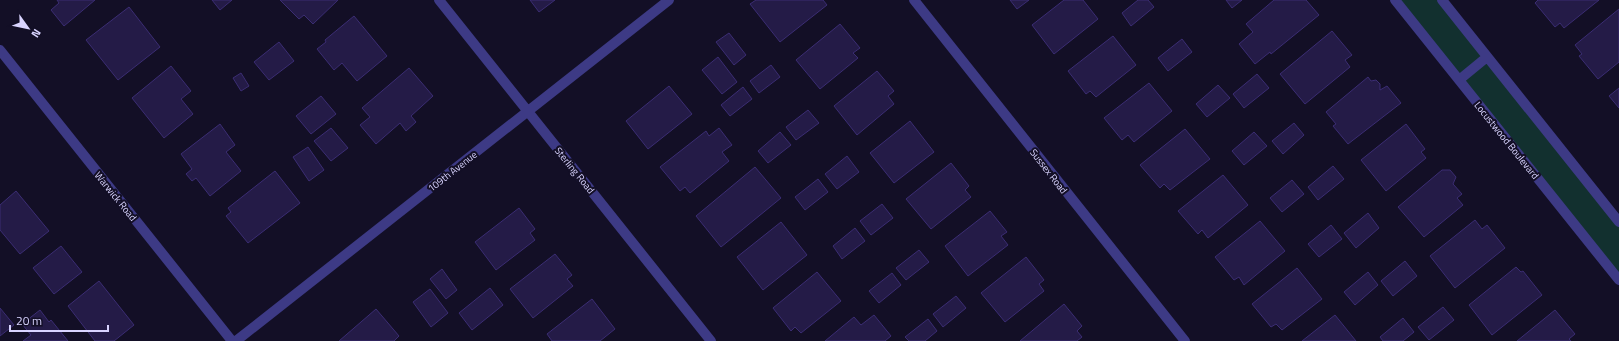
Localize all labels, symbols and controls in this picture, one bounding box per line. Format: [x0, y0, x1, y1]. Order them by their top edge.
north arrow [8, 8, 48, 48]
text: N [28, 26, 45, 41]
street label: Locustwood Boulevard [1471, 98, 1543, 182]
street label: Sterling Road [551, 144, 598, 197]
street label: Sussex Road [1026, 146, 1071, 197]
street label: 109th Avenue [424, 147, 480, 196]
street label: Warwick Road [91, 168, 140, 224]
scale bar [10, 307, 108, 333]
text: 20 m [16, 311, 42, 330]

